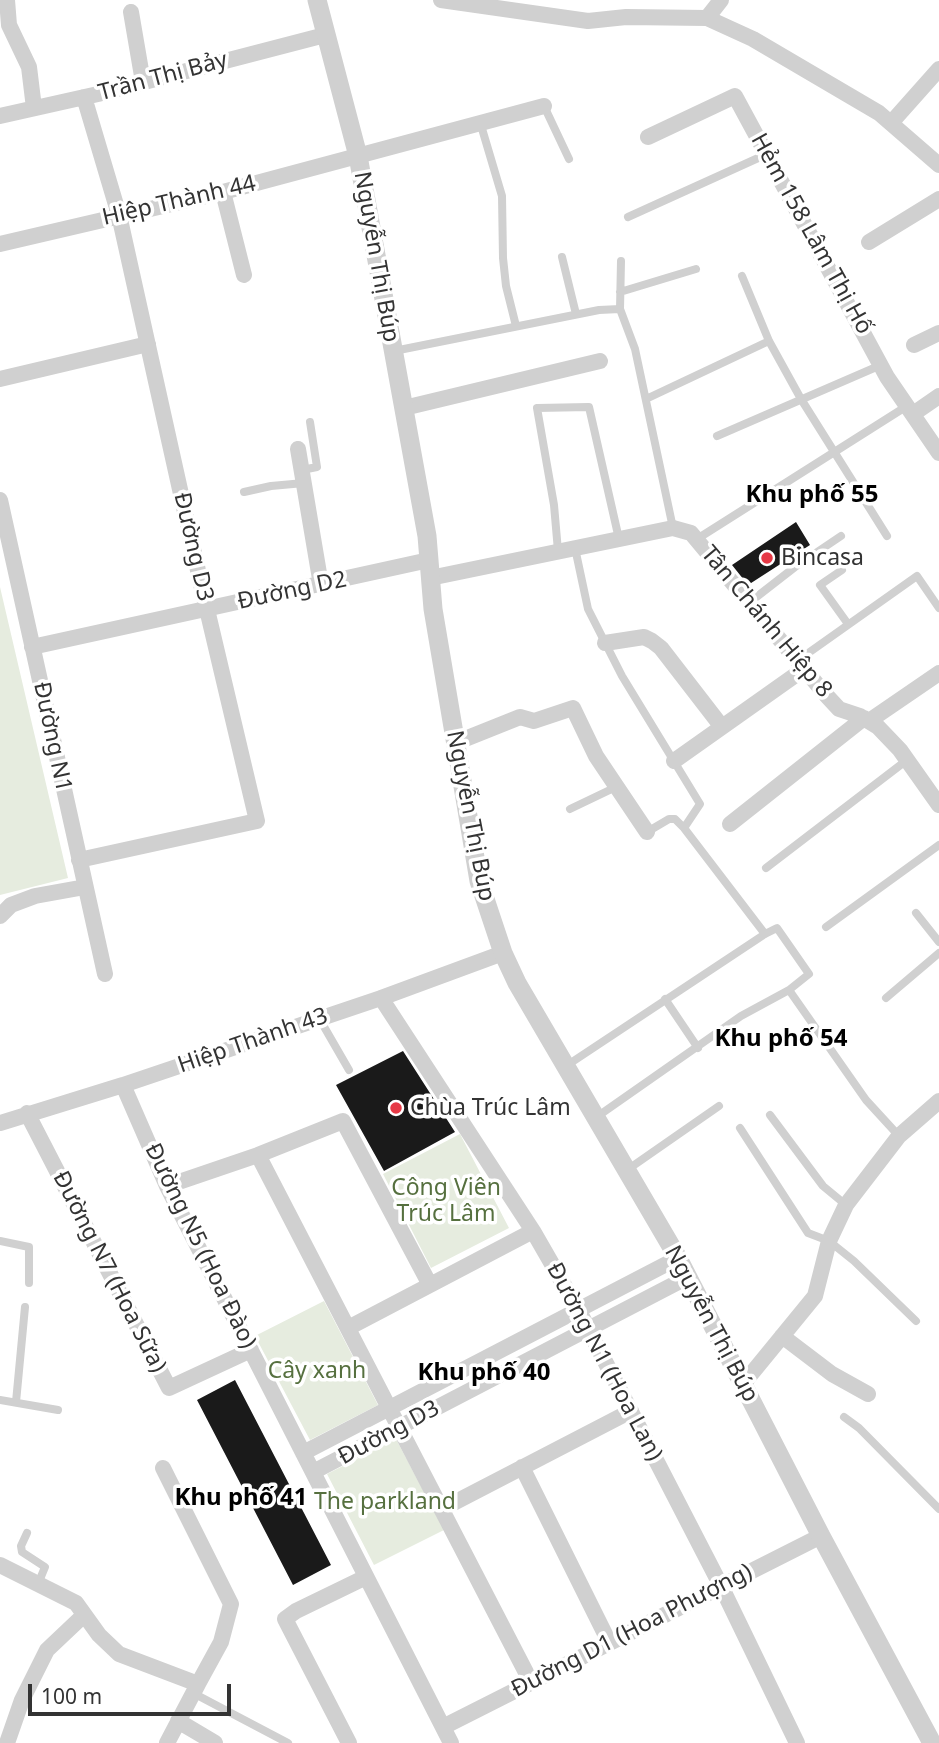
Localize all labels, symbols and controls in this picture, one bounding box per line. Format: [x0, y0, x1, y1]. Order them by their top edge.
street label: Trần Thị Bảy [96, 47, 230, 107]
street label: Hẻm 158 Lâm Thị Hố [744, 129, 878, 339]
street label: Nguyễn Thị Búp [347, 169, 405, 345]
street label: Hiệp Thành 44 [100, 170, 258, 232]
district label: Khu phố 55 [746, 481, 878, 509]
street label: Đường D3 [167, 490, 219, 604]
street label: Tân Chánh Hiệp 8 [695, 541, 837, 703]
place label: Bincasa [781, 544, 864, 572]
marker: Bincasa [759, 550, 775, 566]
street label: Đường D2 [235, 566, 349, 616]
street label: Đường N1 [27, 680, 77, 794]
street label: Nguyễn Thị Búp [440, 728, 500, 904]
street label: Hiệp Thành 43 [174, 1002, 332, 1080]
district label: Khu phố 54 [715, 1025, 847, 1053]
place label: Chùa Trúc Lâm [410, 1094, 571, 1122]
marker: Chùa Trúc Lâm [388, 1100, 404, 1116]
street label: Đường N5 (Hoa Đào) [138, 1139, 262, 1353]
street label: Đường N7 (Hoa Sữa) [46, 1167, 172, 1377]
park label: Công Viên Trúc Lâm [391, 1174, 501, 1228]
street label: Nguyễn Thị Búp [658, 1241, 764, 1407]
street label: Đường N1 (Hoa Lan) [540, 1258, 668, 1466]
park label: Cây xanh [268, 1357, 366, 1385]
district label: Khu phố 40 [418, 1359, 550, 1387]
street label: Đường D3 [334, 1395, 444, 1471]
district label: Khu phố 41 [175, 1484, 307, 1512]
park label: The parkland [314, 1488, 456, 1516]
street label: Đường D1 (Hoa Phượng) [507, 1558, 757, 1704]
scale bar [32, 1670, 234, 1714]
text: 100 m [41, 1682, 102, 1710]

